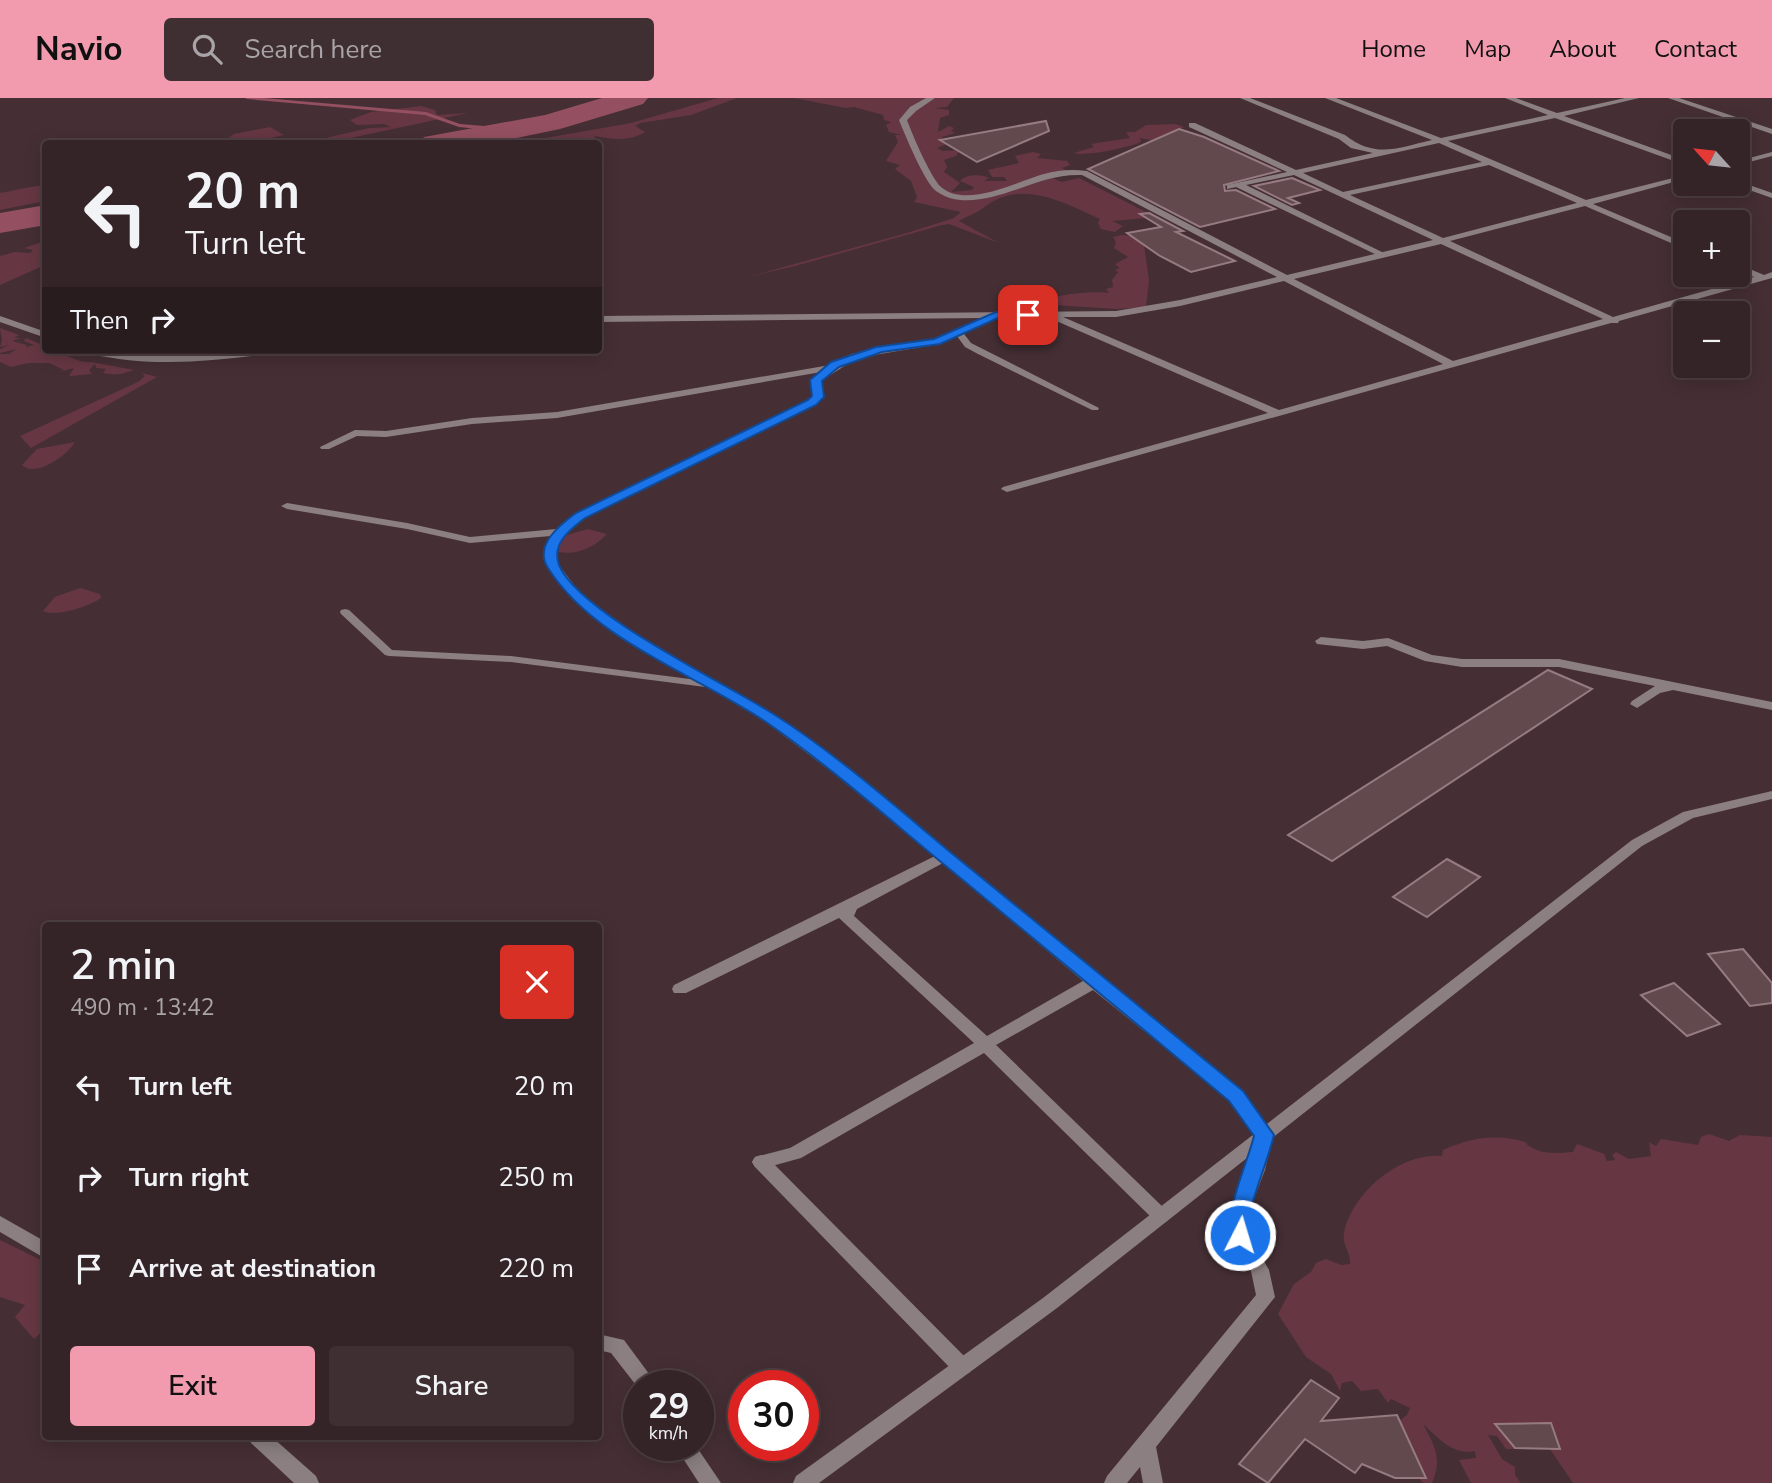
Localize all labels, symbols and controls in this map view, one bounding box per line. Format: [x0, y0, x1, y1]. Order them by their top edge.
search box [164, 18, 654, 81]
text: Navio [35, 27, 122, 72]
icon: search [188, 30, 226, 68]
text: Search here [244, 32, 382, 67]
text: Home [1361, 33, 1426, 65]
text: Map [1464, 33, 1511, 65]
text: About [1549, 33, 1616, 65]
text: Contact [1654, 33, 1737, 65]
north arrow [1673, 119, 1750, 196]
map controls [1673, 119, 1750, 378]
text: 20 m [185, 158, 300, 225]
icon: left [70, 168, 161, 259]
button: + [1673, 210, 1750, 287]
text: Turn left [185, 222, 305, 265]
pin [998, 285, 1058, 345]
icon: arrive [1009, 296, 1047, 334]
icon: right [143, 301, 181, 339]
button: − [1673, 301, 1750, 378]
text: Then [70, 303, 129, 338]
text: 2 min [70, 937, 177, 994]
button: close [500, 945, 574, 1019]
text: 490 m · 13:42 [70, 992, 215, 1023]
icon: left [70, 1068, 108, 1106]
text: Turn left [129, 1069, 232, 1104]
text: 20 m [514, 1069, 574, 1104]
icon: right [70, 1159, 108, 1197]
text: Turn right [129, 1160, 248, 1195]
text: 250 m [498, 1160, 574, 1195]
position arrow [1203, 1198, 1277, 1272]
icon: arrive [70, 1250, 108, 1288]
text: Arrive at destination [129, 1251, 376, 1286]
text: 220 m [498, 1251, 574, 1286]
button: Exit [70, 1346, 315, 1426]
button: Share [329, 1346, 574, 1426]
speed limit sign: 30 [728, 1370, 819, 1461]
text: 29 [647, 1383, 690, 1430]
text: km/h [649, 1421, 688, 1445]

